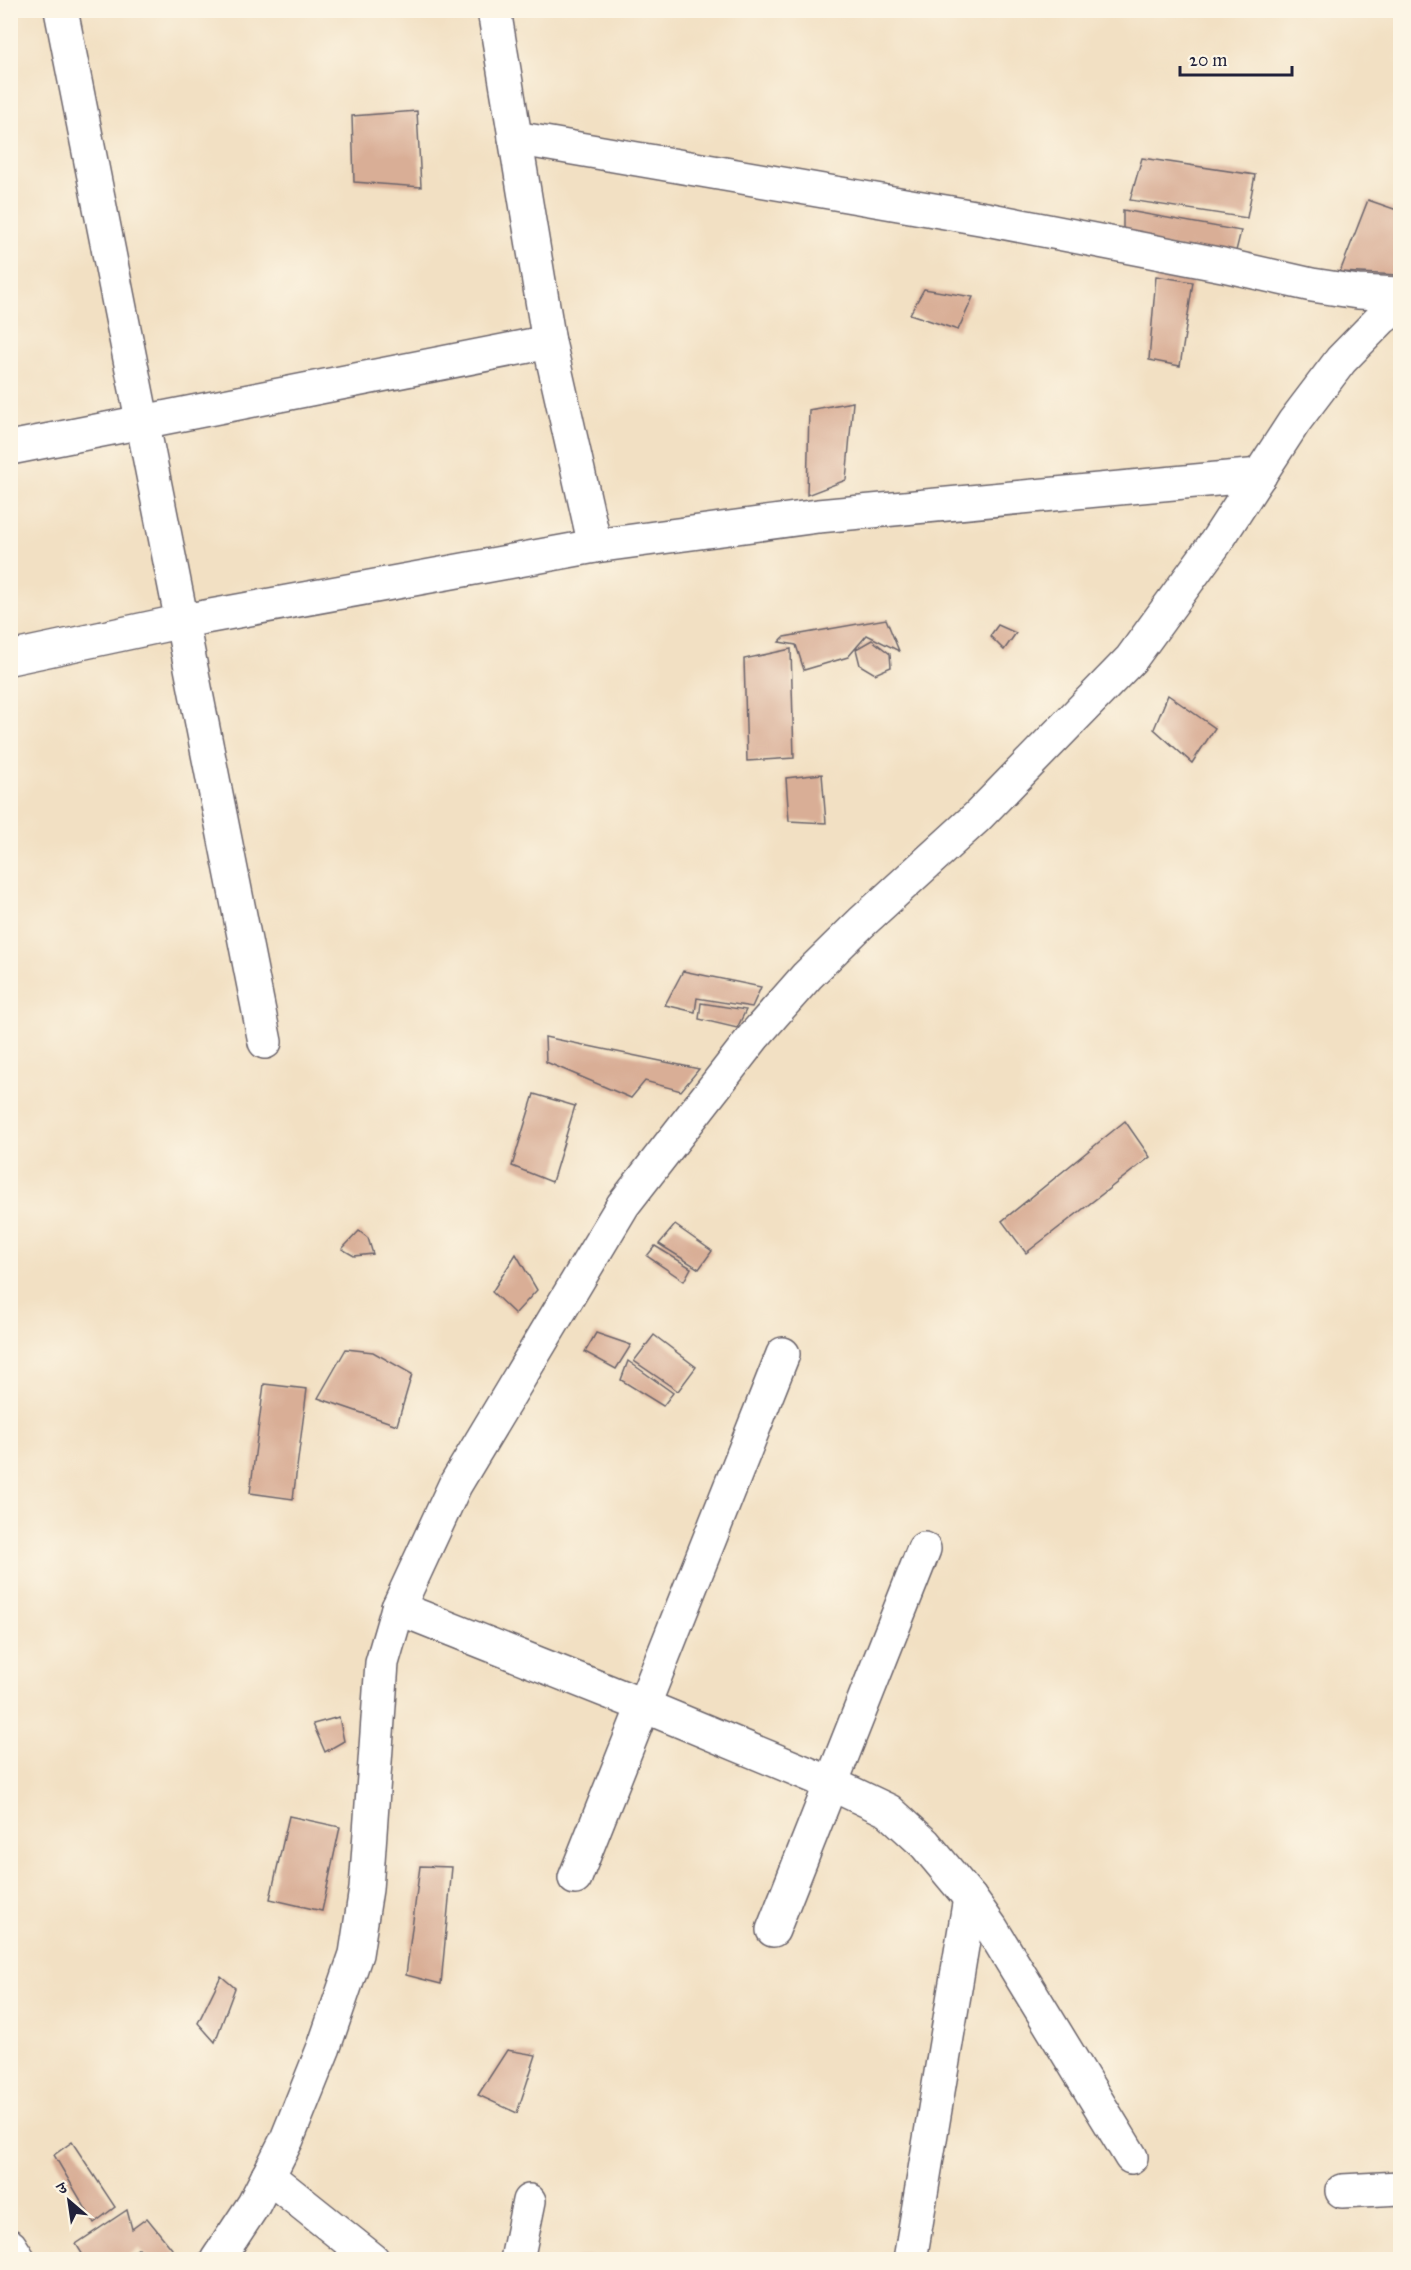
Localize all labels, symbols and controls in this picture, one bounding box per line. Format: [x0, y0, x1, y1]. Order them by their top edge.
scale bar [1180, 39, 1292, 77]
text: 20 m [1189, 49, 1227, 71]
north arrow [39, 2171, 99, 2231]
text: उ [53, 2177, 72, 2199]

